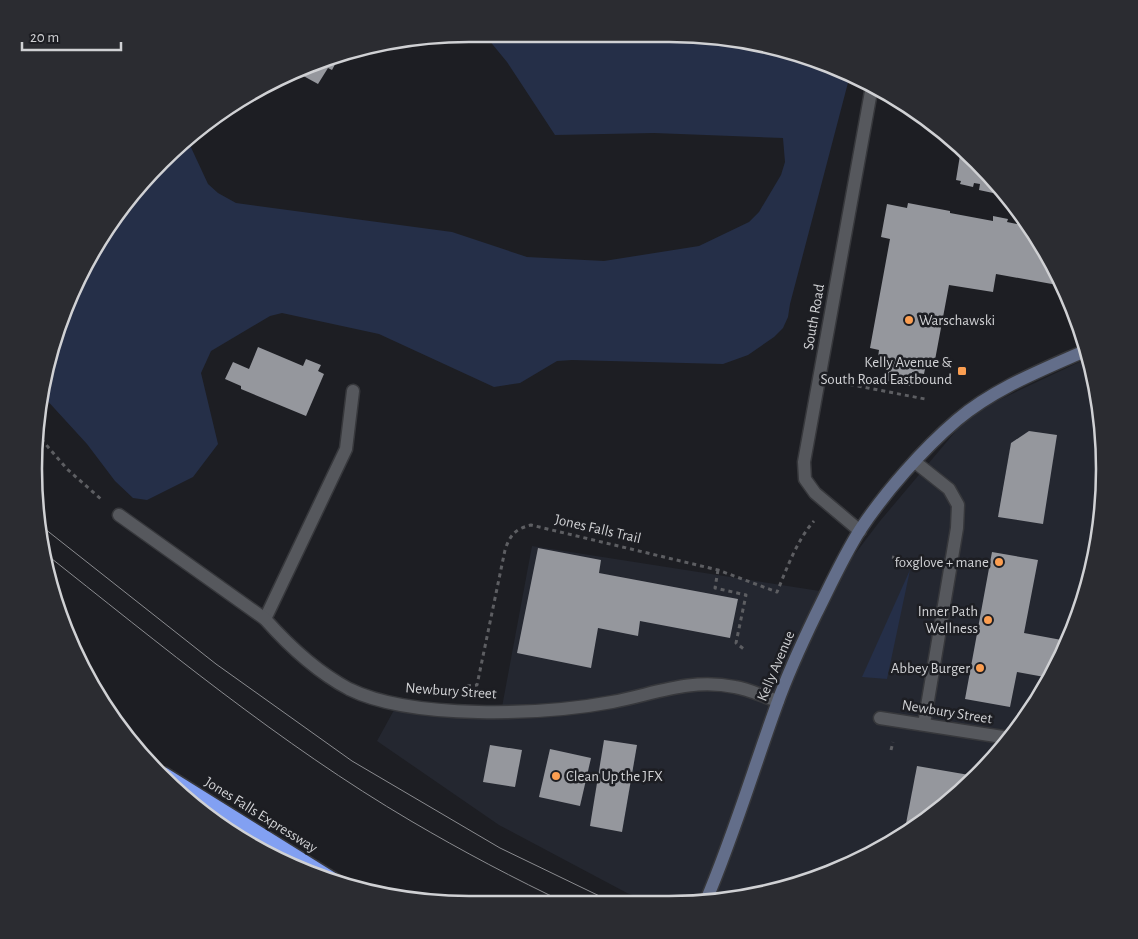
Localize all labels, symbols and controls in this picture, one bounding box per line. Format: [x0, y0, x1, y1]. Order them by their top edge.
scale bar [22, 20, 121, 52]
text: 20 m [30, 30, 59, 45]
street label: South Road [801, 283, 827, 351]
place label: Warschawski [919, 313, 995, 328]
marker: Warschawski [903, 314, 915, 326]
place label: Kelly Avenue & South Road Eastbound [821, 355, 953, 387]
marker: Kelly Avenue & South Road Eastbound [956, 365, 968, 377]
street label: Jones Falls Trail [553, 512, 643, 546]
place label: foxglove + mane [895, 555, 989, 570]
marker: foxglove + mane [993, 556, 1005, 568]
place label: Inner Path Wellness [918, 604, 978, 636]
marker: Inner Path Wellness [982, 614, 994, 626]
street label: Kelly Avenue [754, 629, 798, 703]
place label: Abbey Burger [891, 661, 970, 676]
marker: Abbey Burger [974, 662, 986, 674]
street label: Newbury Street [405, 680, 497, 702]
street label: Newbury Street [901, 697, 994, 727]
place label: Clean Up the JFX [566, 769, 663, 784]
marker: Clean Up the JFX [550, 770, 562, 782]
street label: Jones Falls Expressway [202, 774, 321, 856]

